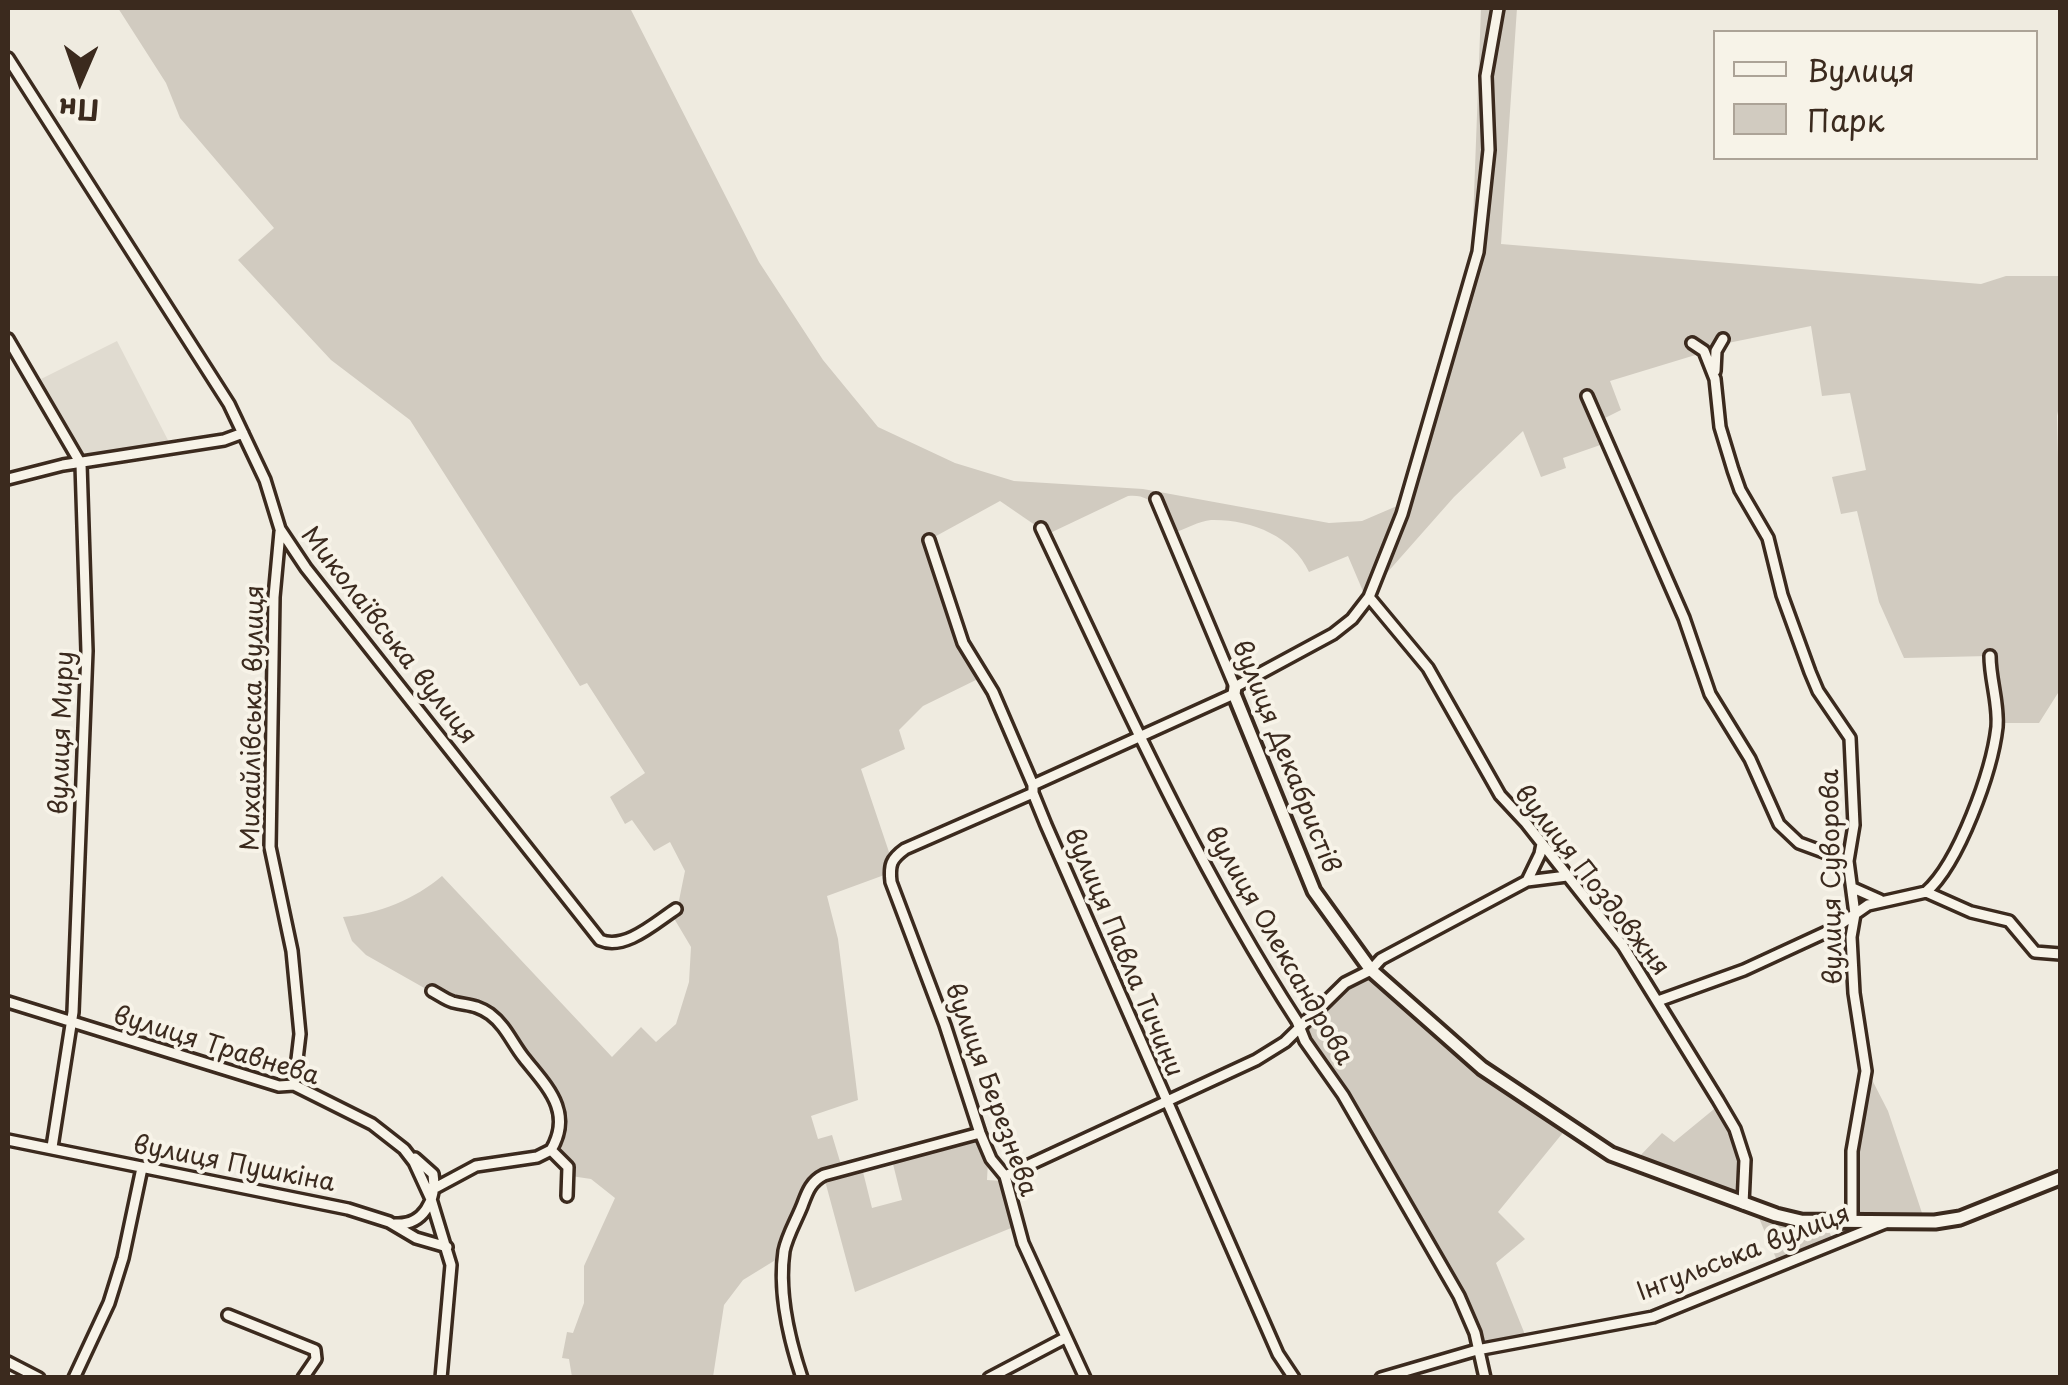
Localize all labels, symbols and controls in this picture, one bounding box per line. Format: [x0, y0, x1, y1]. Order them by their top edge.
north arrow [30, 30, 130, 130]
legend [1713, 30, 2038, 160]
text: Вулиця [1807, 47, 1915, 92]
text: Пн [58, 88, 100, 133]
text: Парк [1807, 97, 1884, 142]
street label: Миколаївська вулиця [294, 521, 482, 751]
street label: Михайлівська вулиця [237, 585, 271, 851]
street label: вулиця Декабристів [1225, 636, 1345, 878]
street label: вулиця Миру [45, 651, 81, 815]
street label: вулиця Суворова [1816, 769, 1850, 985]
street label: вулиця Поздовжня [1507, 779, 1675, 983]
street label: вулиця Олександрова [1197, 821, 1359, 1071]
street label: вулиця Павла Тичини [1057, 824, 1189, 1082]
street label: вулиця Березнева [938, 979, 1042, 1201]
street label: вулиця Травнева [109, 1001, 323, 1093]
street label: вулиця Пушкіна [131, 1131, 337, 1199]
street label: Інгульська вулиця [1633, 1200, 1855, 1308]

